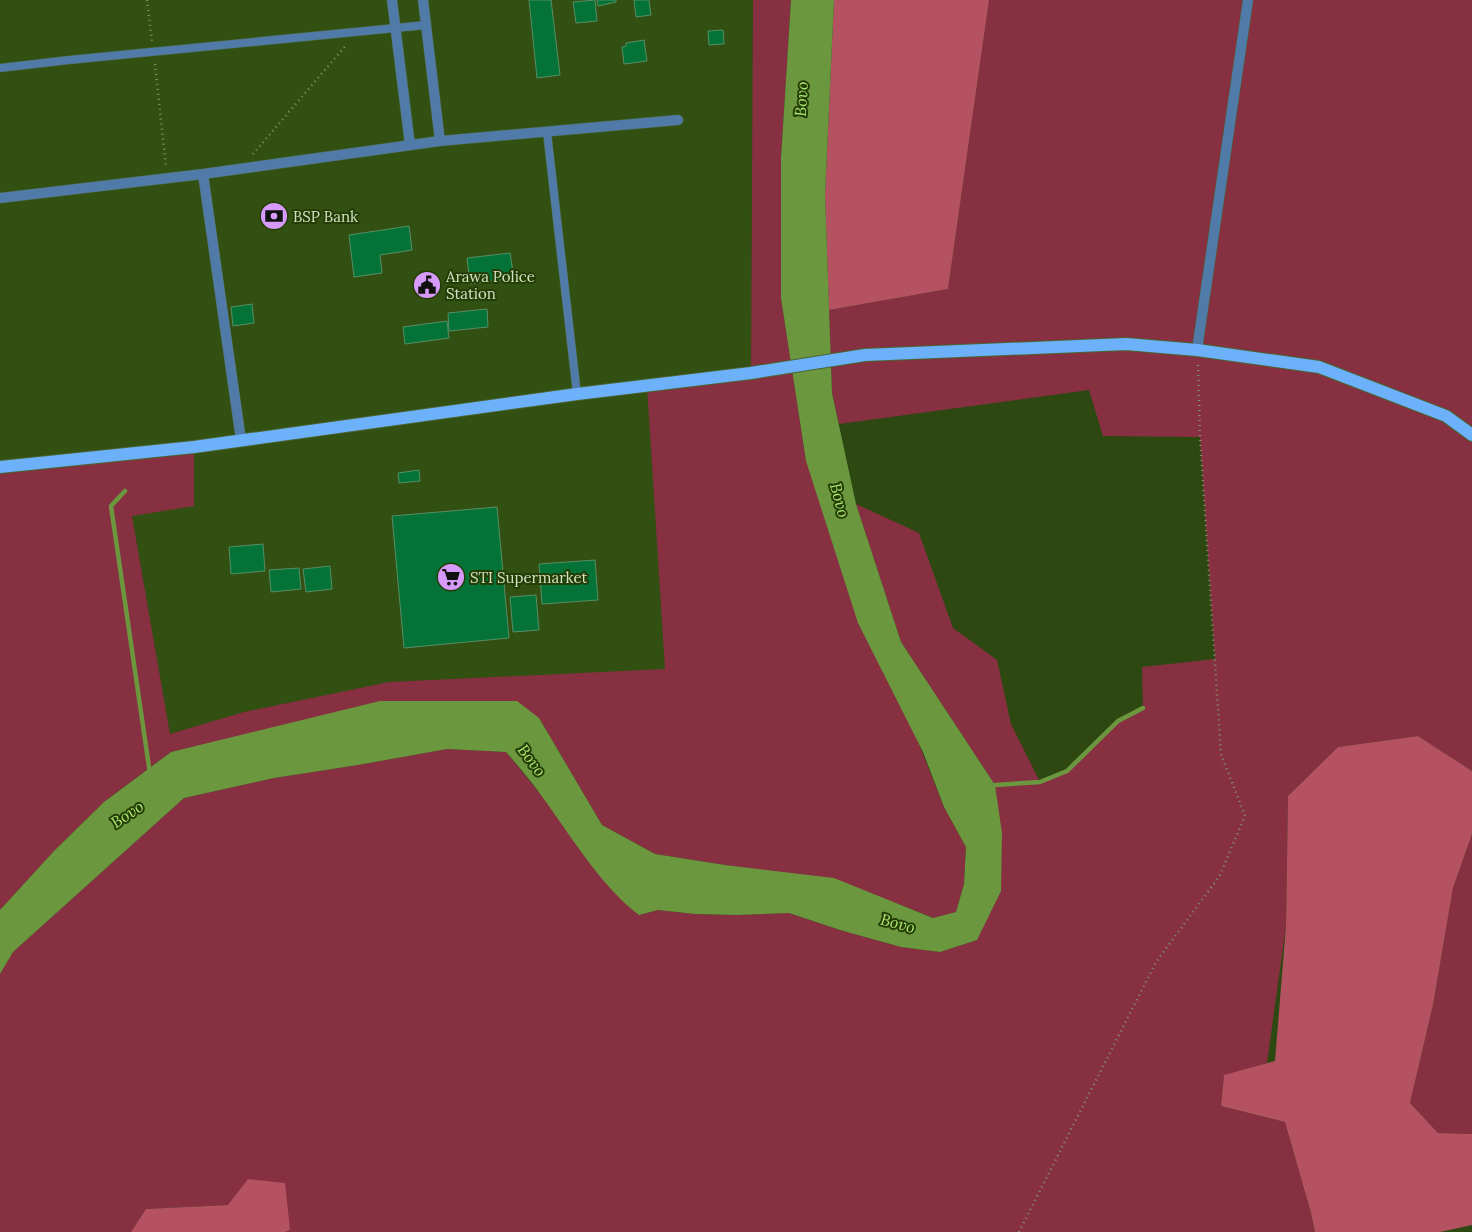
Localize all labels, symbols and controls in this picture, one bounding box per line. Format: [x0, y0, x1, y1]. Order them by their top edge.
water label: Bovo [790, 81, 812, 117]
bank icon: BSP Bank [259, 201, 289, 231]
place label: BSP Bank [293, 207, 358, 226]
place label: Arawa Police Station [445, 267, 535, 303]
public building icon: Arawa Police Station [412, 270, 442, 300]
water label: Bovo [826, 481, 854, 519]
supermarket icon: STI Supermarket [436, 562, 466, 592]
place label: STI Supermarket [470, 568, 588, 587]
water label: Bovo [513, 740, 551, 780]
water label: Bovo [107, 796, 147, 832]
water label: Bovo [879, 909, 917, 937]

